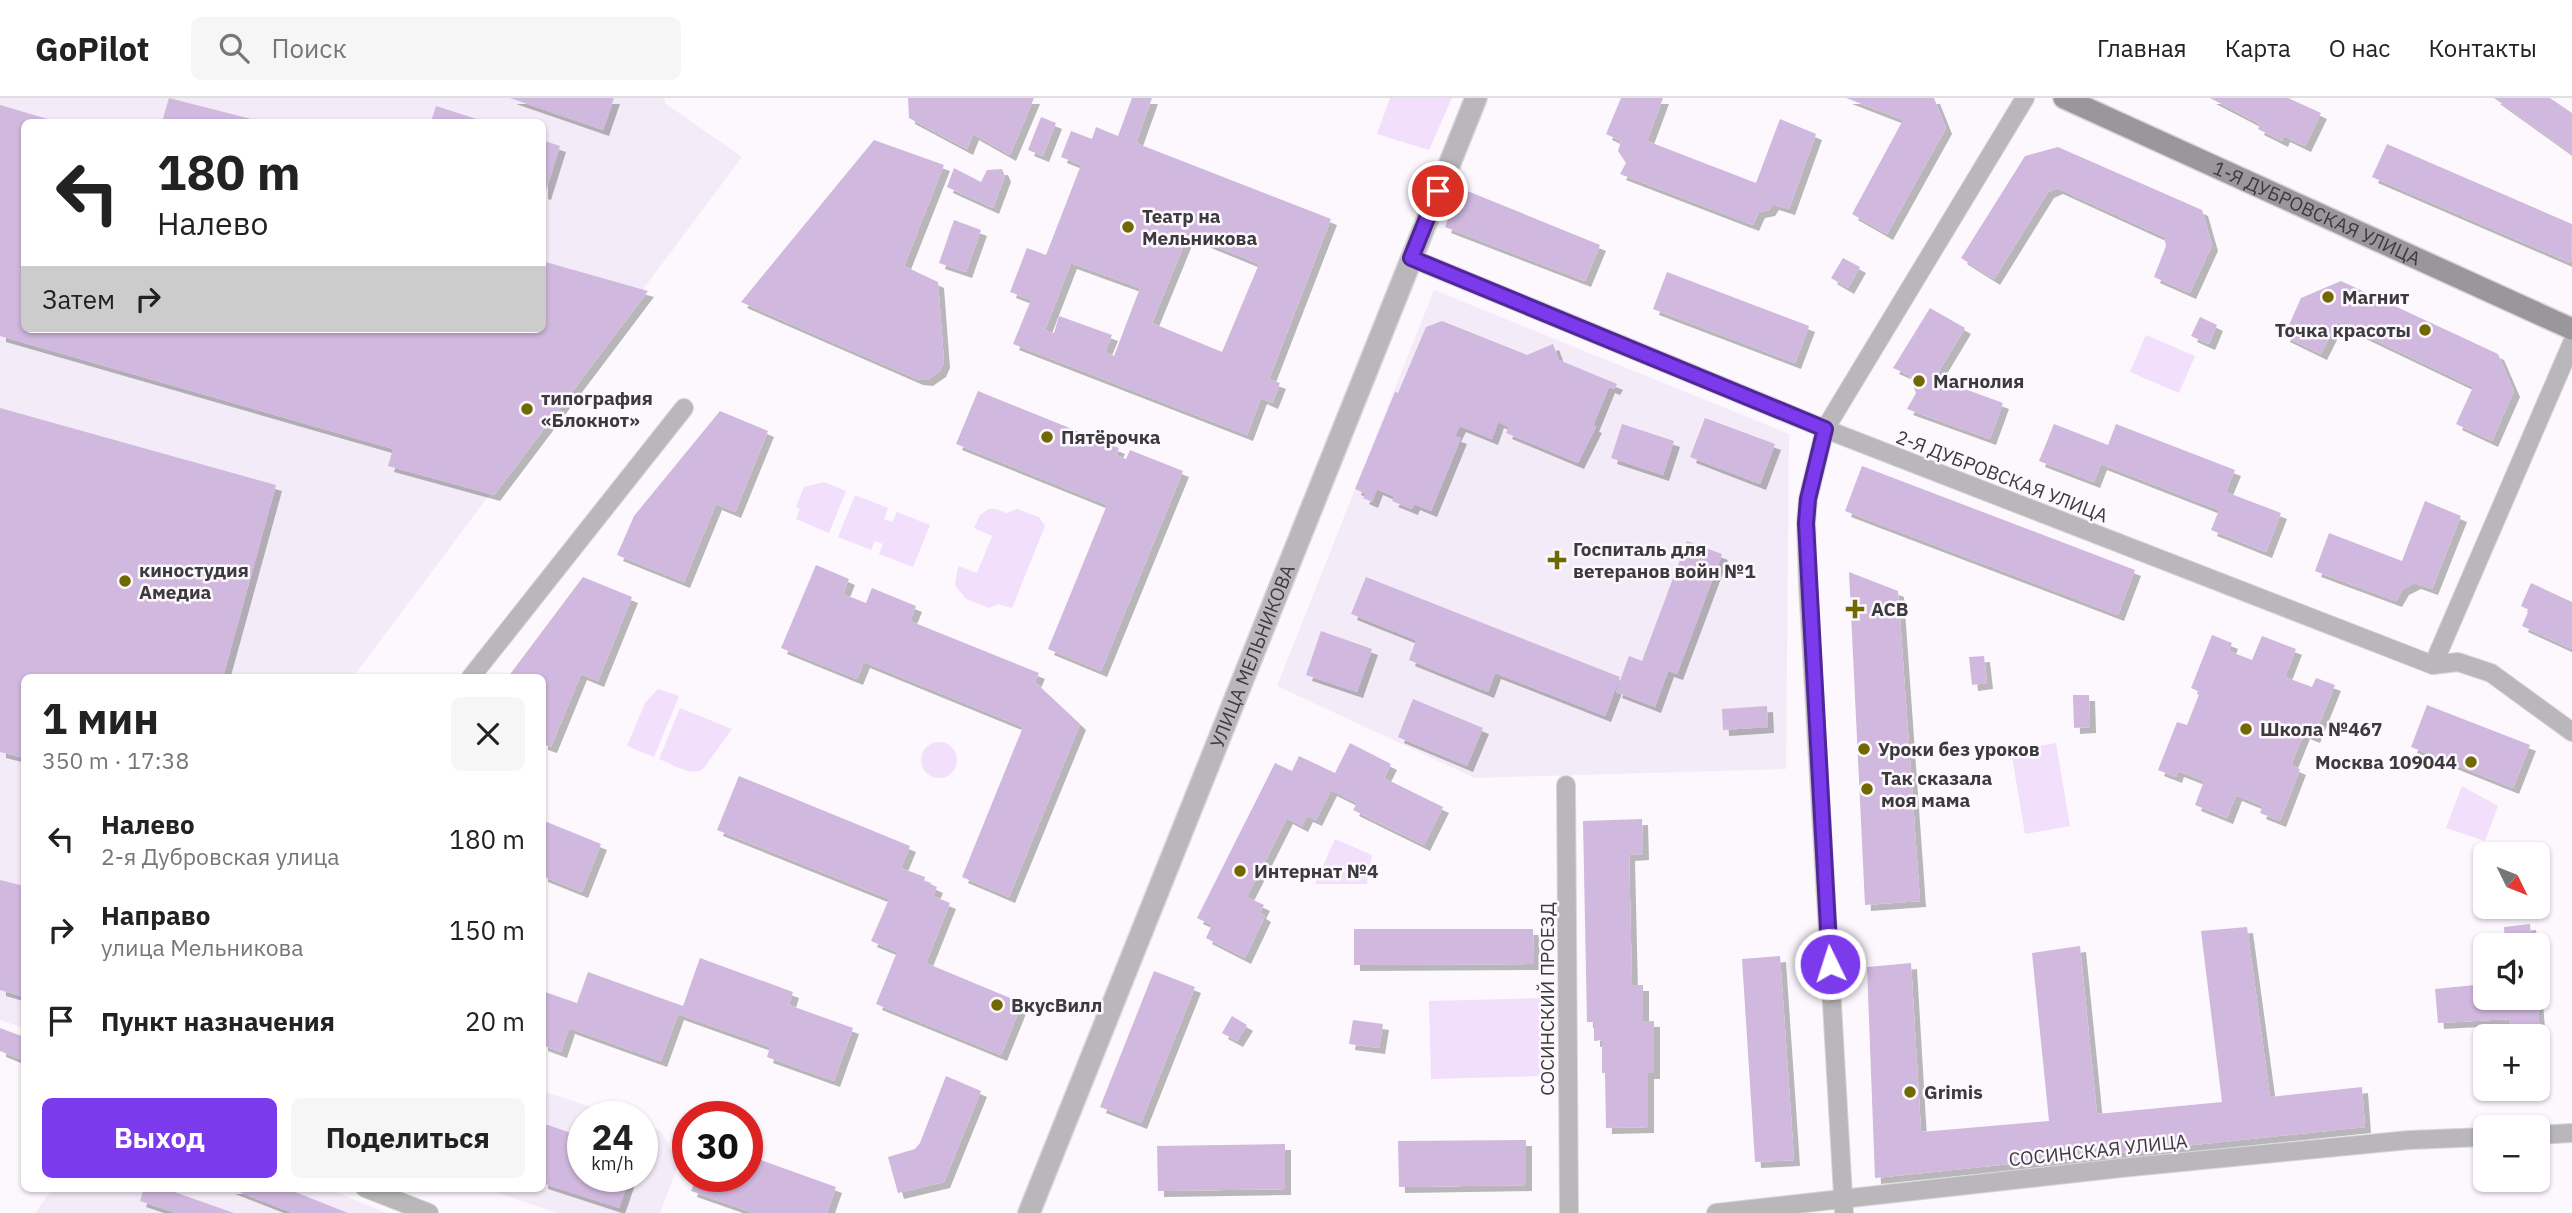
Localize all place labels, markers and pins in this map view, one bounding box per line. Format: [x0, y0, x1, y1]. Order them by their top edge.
pin [1408, 161, 1468, 221]
place label: Театр на Мельникова [1142, 204, 1257, 250]
marker: Театр на Мельникова [1120, 219, 1136, 235]
place label: Магнит [2342, 285, 2409, 309]
marker: Магнит [2320, 289, 2336, 305]
place label: Точка красоты [2275, 318, 2411, 342]
marker: Точка красоты [2417, 322, 2433, 338]
place label: Магнолия [1933, 369, 2024, 393]
marker: Магнолия [1911, 373, 1927, 389]
place label: типография «Блокнот» [541, 386, 653, 432]
marker: типография «Блокнот» [519, 401, 535, 417]
place label: Пятёрочка [1061, 425, 1161, 449]
marker: Пятёрочка [1039, 429, 1055, 445]
place label: Госпиталь для ветеранов войн №1 [1573, 537, 1756, 583]
marker: Госпиталь для ветеранов войн №1 [1547, 550, 1567, 570]
place label: киностудия Амедиа [139, 558, 249, 604]
marker: киностудия Амедиа [117, 573, 133, 589]
place label: АСВ [1871, 597, 1909, 621]
marker: АСВ [1845, 599, 1865, 619]
place label: Школа №467 [2260, 717, 2382, 741]
marker: Школа №467 [2238, 721, 2254, 737]
place label: Уроки без уроков [1878, 737, 2040, 761]
marker: Уроки без уроков [1856, 741, 1872, 757]
place label: Москва 109044 [2315, 750, 2457, 774]
marker: Москва 109044 [2463, 754, 2479, 770]
place label: Так сказала моя мама [1881, 766, 1992, 812]
marker: Так сказала моя мама [1859, 781, 1875, 797]
place label: Интернат №4 [1254, 859, 1378, 883]
marker: Интернат №4 [1232, 863, 1248, 879]
place label: ВкусВилл [1011, 993, 1102, 1017]
marker: ВкусВилл [989, 997, 1005, 1013]
place label: Grimis [1924, 1080, 1983, 1104]
marker: Grimis [1902, 1084, 1918, 1100]

